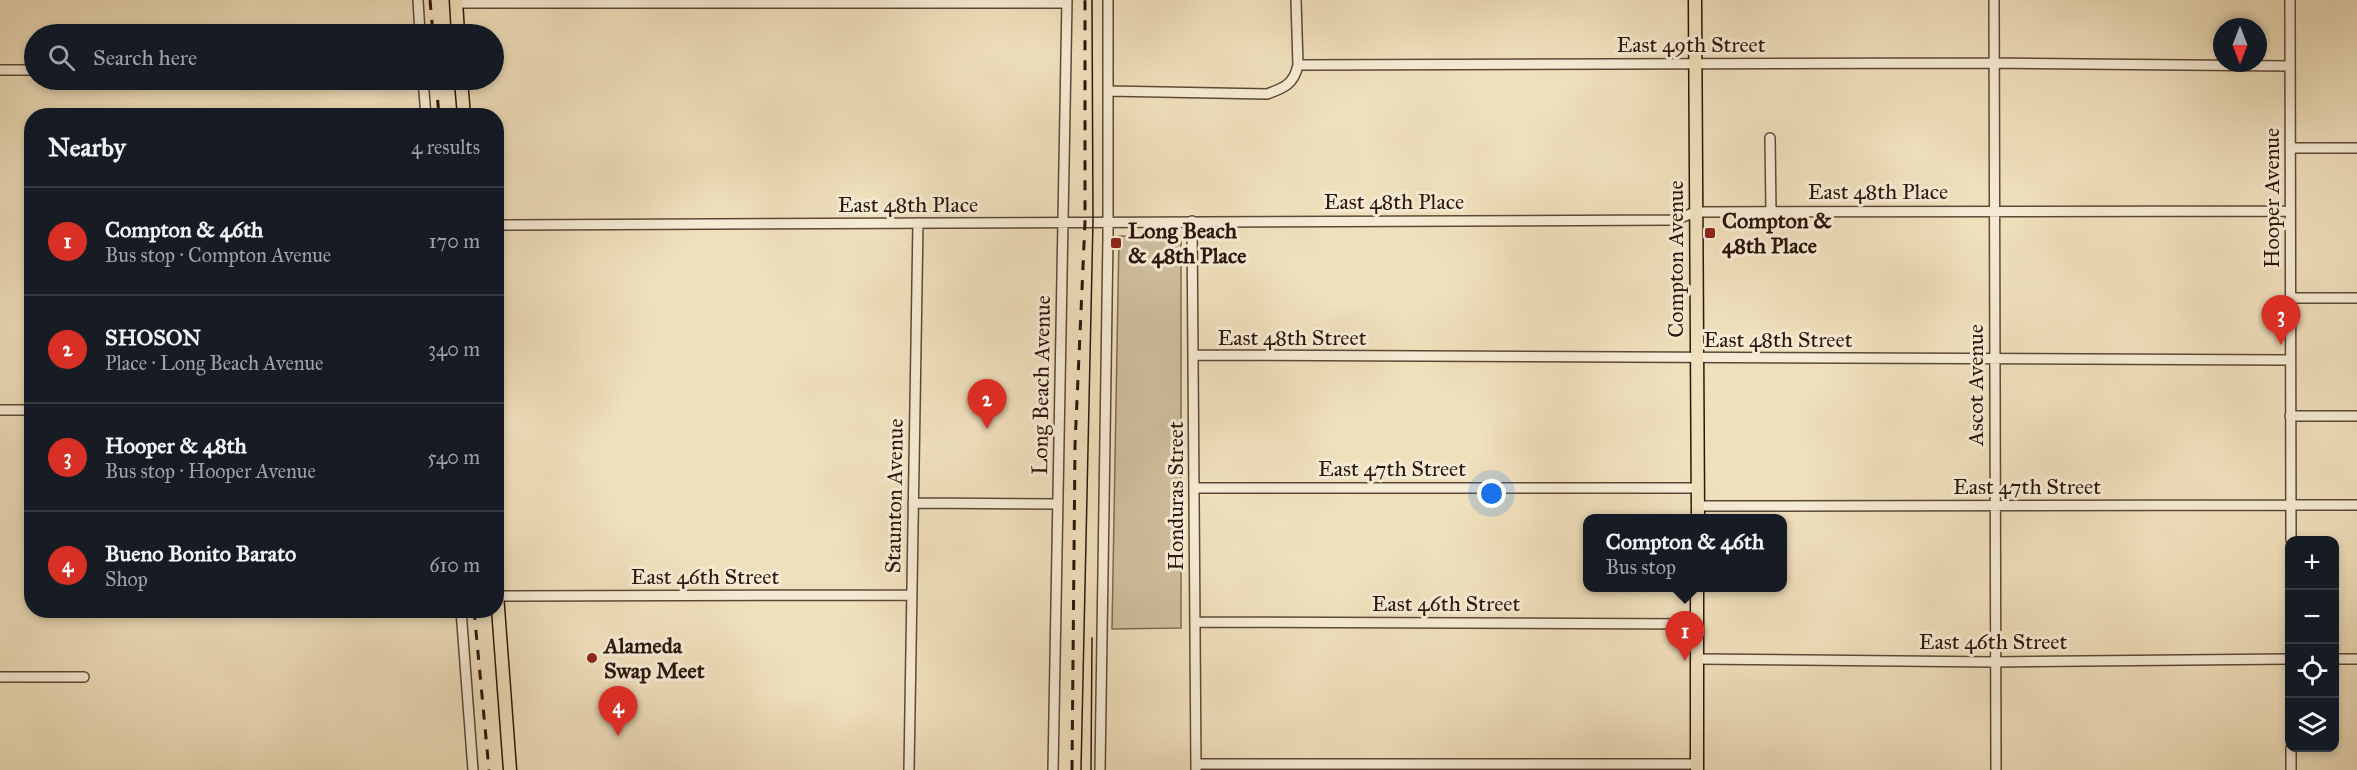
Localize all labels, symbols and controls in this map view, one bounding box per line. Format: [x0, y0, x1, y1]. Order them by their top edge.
north arrow [2213, 18, 2267, 72]
search box [24, 24, 504, 90]
street label: East 49th Street [1616, 31, 1766, 58]
icon: search [45, 41, 78, 74]
text: Search here [93, 44, 197, 71]
street label: Hooper Avenue [2258, 128, 2285, 268]
text: Nearby [48, 131, 126, 163]
text: 4 results [411, 135, 480, 159]
street label: East 48th Place [1808, 178, 1948, 205]
street label: Compton Avenue [1662, 180, 1689, 338]
street label: East 48th Place [1324, 188, 1464, 215]
street label: East 48th Place [838, 191, 978, 218]
place label: Compton & 48th Place [1722, 207, 1832, 259]
text: Compton & 46th [105, 216, 263, 243]
place label: Long Beach & 48th Place [1128, 217, 1246, 269]
marker: Compton & 48th Place [1703, 226, 1717, 240]
text: 1 [64, 229, 71, 253]
text: 170 m [429, 229, 480, 253]
marker: Long Beach & 48th Place [1109, 236, 1123, 250]
text: Bus stop · Compton Avenue [105, 243, 331, 267]
street label: Long Beach Avenue [1026, 295, 1056, 475]
pin: 3 [2262, 296, 2300, 345]
text: SHOSON [105, 324, 201, 351]
street label: East 48th Street [1218, 324, 1367, 351]
street label: Ascot Avenue [1962, 324, 1989, 447]
street label: East 48th Street [1704, 326, 1853, 353]
text: 2 [63, 337, 72, 361]
text: 340 m [428, 337, 480, 361]
text: Place · Long Beach Avenue [105, 351, 323, 375]
pin: 2 [968, 380, 1006, 429]
street label: Staunton Avenue [879, 418, 909, 574]
street label: Honduras Street [1162, 421, 1189, 571]
text: Hooper & 48th [105, 432, 247, 459]
text: 3 [64, 445, 72, 469]
text: 540 m [427, 445, 480, 469]
street label: East 47th Street [1318, 455, 1466, 482]
text: Bus stop · Hooper Avenue [105, 459, 316, 483]
street label: East 47th Street [1953, 473, 2101, 500]
your location [1477, 479, 1506, 508]
popup [1583, 514, 1787, 592]
text: Compton & 46th [1606, 528, 1764, 555]
map controls [2285, 536, 2339, 752]
button: + [2285, 536, 2339, 590]
text: Bueno Bonito Barato [105, 540, 296, 567]
text: 4 [62, 553, 73, 577]
text: 610 m [429, 553, 480, 577]
text: Bus stop [1606, 555, 1676, 579]
street label: East 46th Street [631, 563, 779, 590]
text: Shop [105, 567, 148, 591]
street label: East 46th Street [1372, 590, 1520, 617]
button: − [2285, 590, 2339, 644]
pin: 1 [1666, 612, 1704, 661]
street label: East 46th Street [1919, 628, 2067, 655]
place label: Alameda Swap Meet [602, 632, 705, 684]
button: locate [2285, 644, 2339, 698]
marker: Alameda Swap Meet [585, 651, 599, 665]
pin: 4 [598, 686, 638, 736]
button: layers [2285, 698, 2339, 752]

